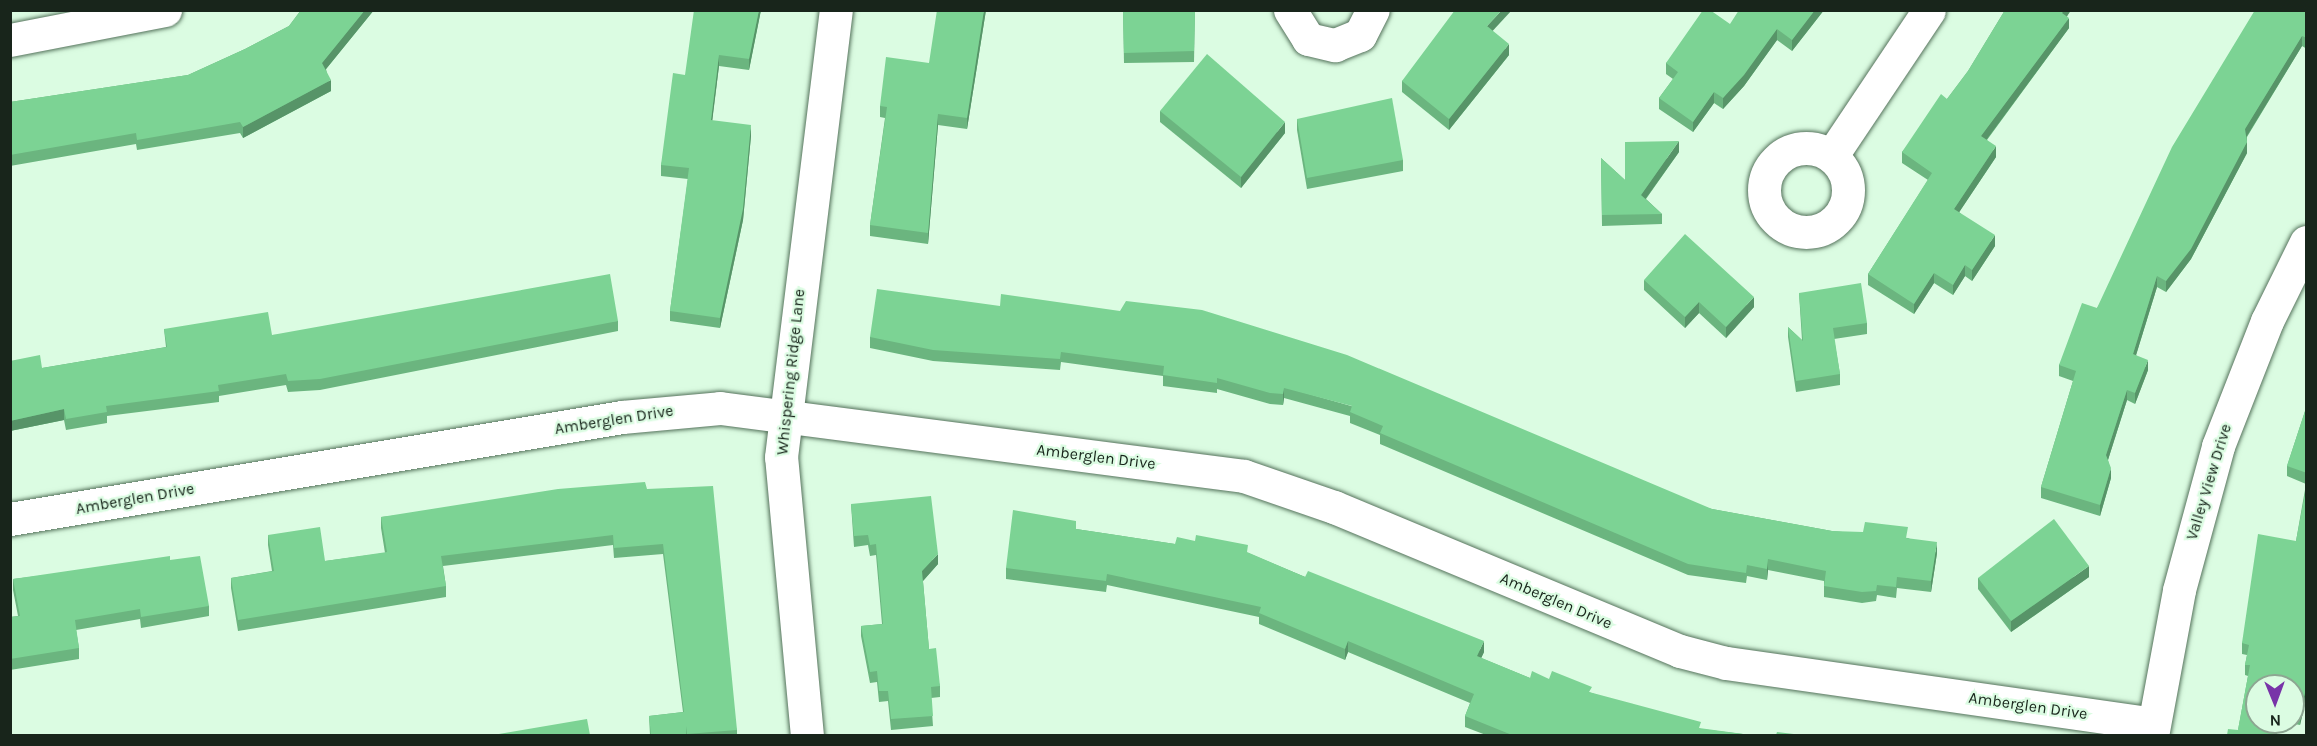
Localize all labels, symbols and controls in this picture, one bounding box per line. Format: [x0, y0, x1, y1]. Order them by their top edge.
street label: Whispering Ridge Lane [773, 288, 809, 456]
street label: Amberglen Drive [553, 401, 675, 439]
street label: Valley View Drive [2182, 422, 2236, 542]
street label: Amberglen Drive [1035, 440, 1157, 474]
street label: Amberglen Drive [74, 479, 196, 519]
street label: Amberglen Drive [1497, 569, 1615, 633]
north arrow [2245, 674, 2305, 734]
street label: Amberglen Drive [1967, 688, 2089, 724]
text: N [2269, 711, 2281, 730]

